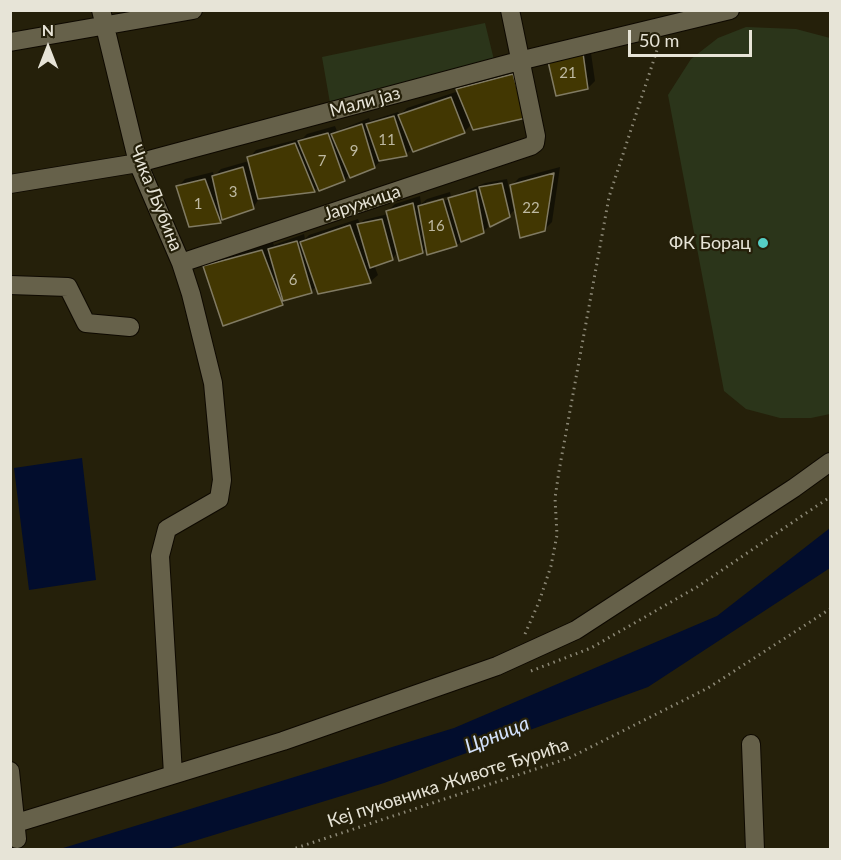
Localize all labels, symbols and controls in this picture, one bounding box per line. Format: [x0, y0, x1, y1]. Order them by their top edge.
north arrow [18, 18, 78, 78]
scale bar [631, 18, 756, 56]
text: N [42, 20, 54, 39]
text: 50 m [639, 29, 679, 51]
house number: 21 [559, 64, 577, 82]
street label: Мали јаз [327, 82, 403, 122]
house number: 11 [378, 131, 396, 149]
street label: Чика Љубина [125, 142, 187, 254]
house number: 9 [350, 142, 358, 160]
house number: 7 [318, 152, 326, 170]
street label: Јаружица [321, 180, 403, 226]
house number: 3 [229, 183, 237, 201]
house number: 1 [194, 195, 202, 213]
house number: 22 [522, 199, 540, 217]
house number: 16 [427, 217, 445, 235]
place label: ФК Борац [669, 232, 751, 254]
marker: ФК Борац [756, 236, 770, 250]
house number: 6 [289, 271, 297, 289]
water label: Црница [461, 711, 533, 759]
street label: Кеј пуковника Животе Ђурића [325, 734, 571, 832]

